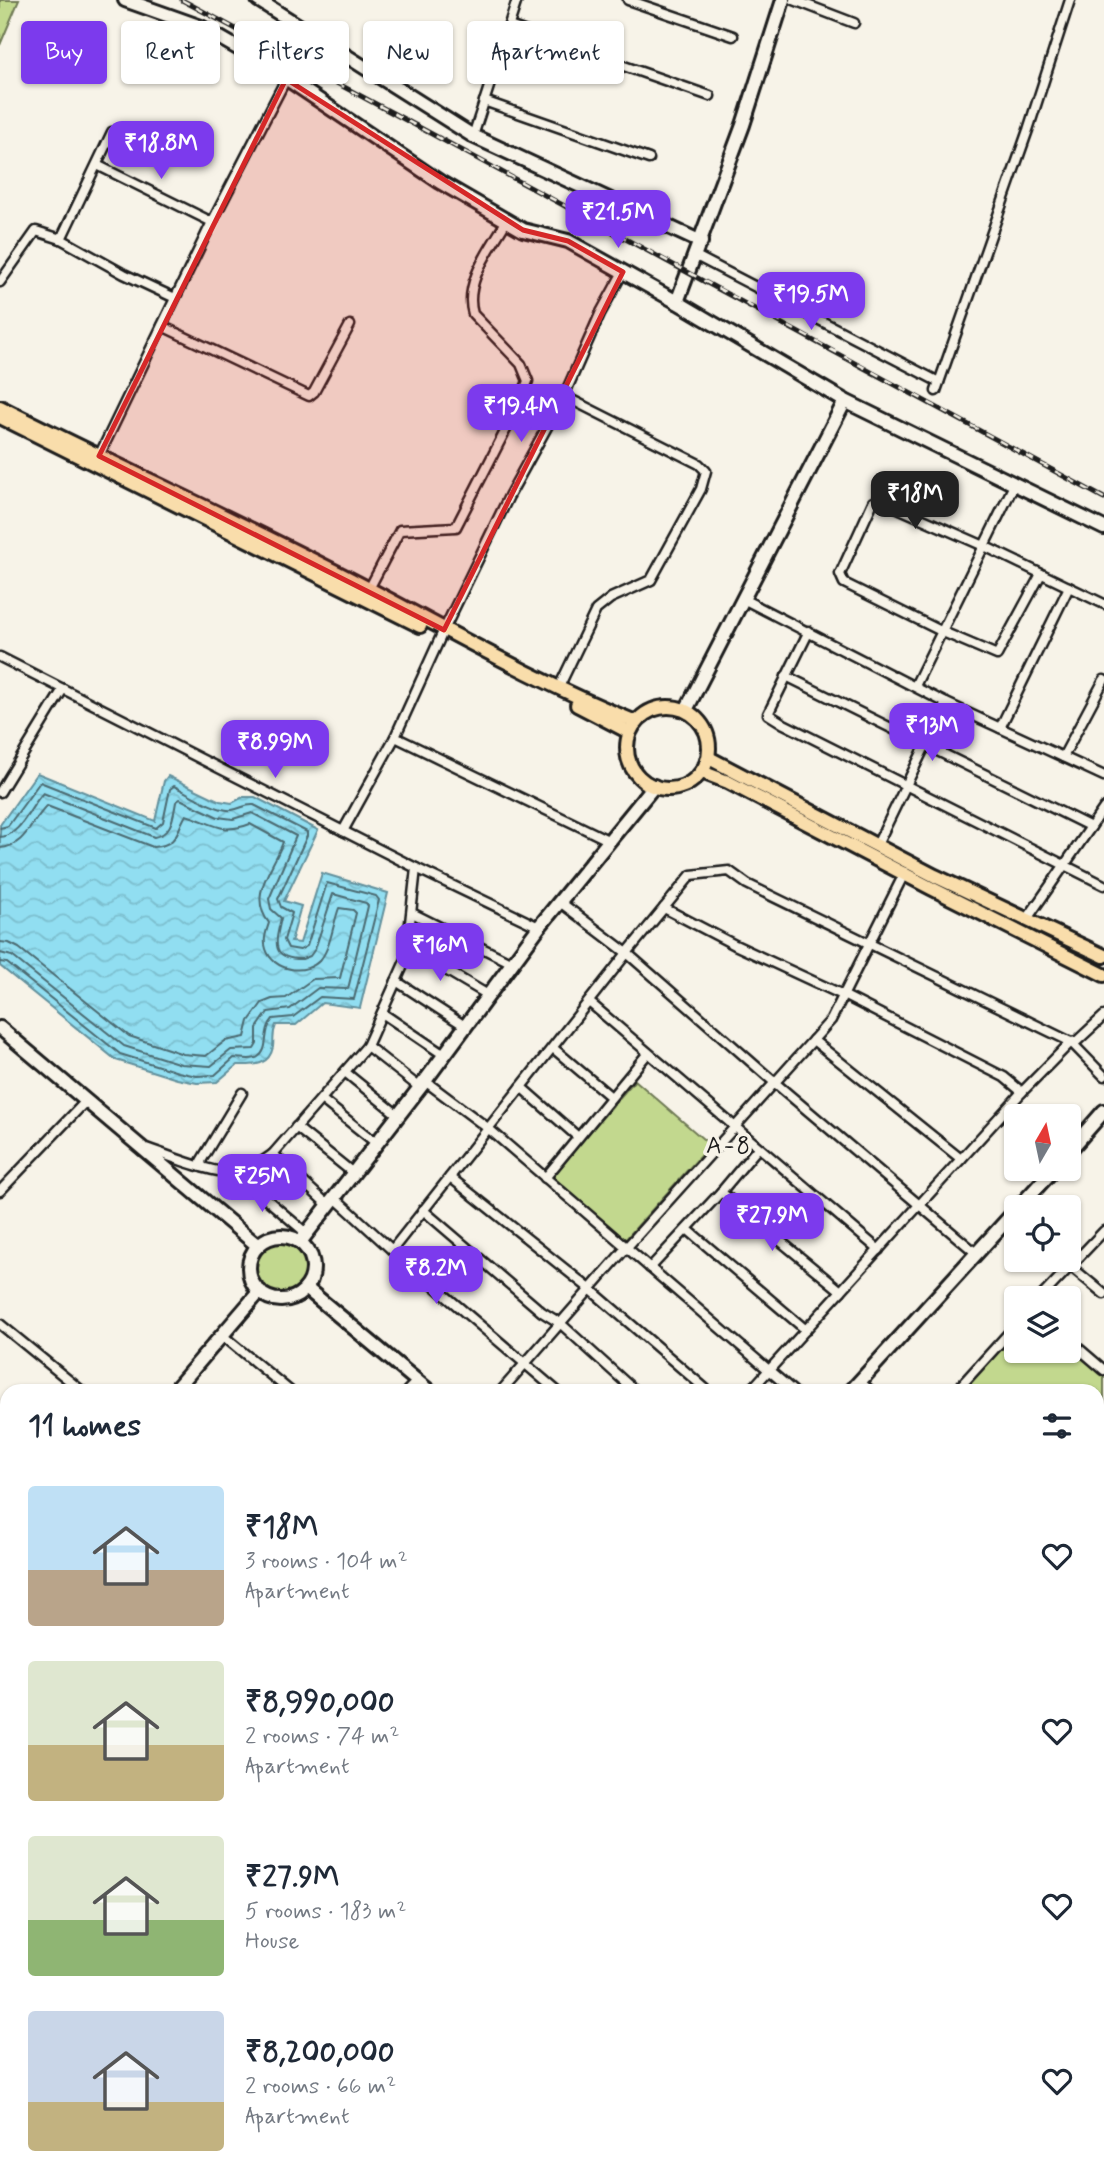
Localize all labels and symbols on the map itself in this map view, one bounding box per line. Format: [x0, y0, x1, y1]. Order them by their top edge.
pin: ₹18.8M [104, 122, 218, 181]
pin: ₹21.5M [561, 190, 675, 250]
pin: ₹19.5M [754, 272, 868, 332]
pin: ₹19.4M [464, 384, 578, 444]
pin: ₹18M [874, 472, 956, 531]
pin: ₹13M [891, 704, 973, 763]
pin: ₹8.99M [218, 720, 332, 780]
pin: ₹16M [399, 923, 481, 983]
north arrow [1004, 1104, 1082, 1181]
district label: A-8 [706, 1131, 752, 1162]
pin: ₹25M [221, 1154, 303, 1214]
pin: ₹27.9M [715, 1194, 829, 1253]
pin: ₹8.2M [387, 1246, 485, 1306]

